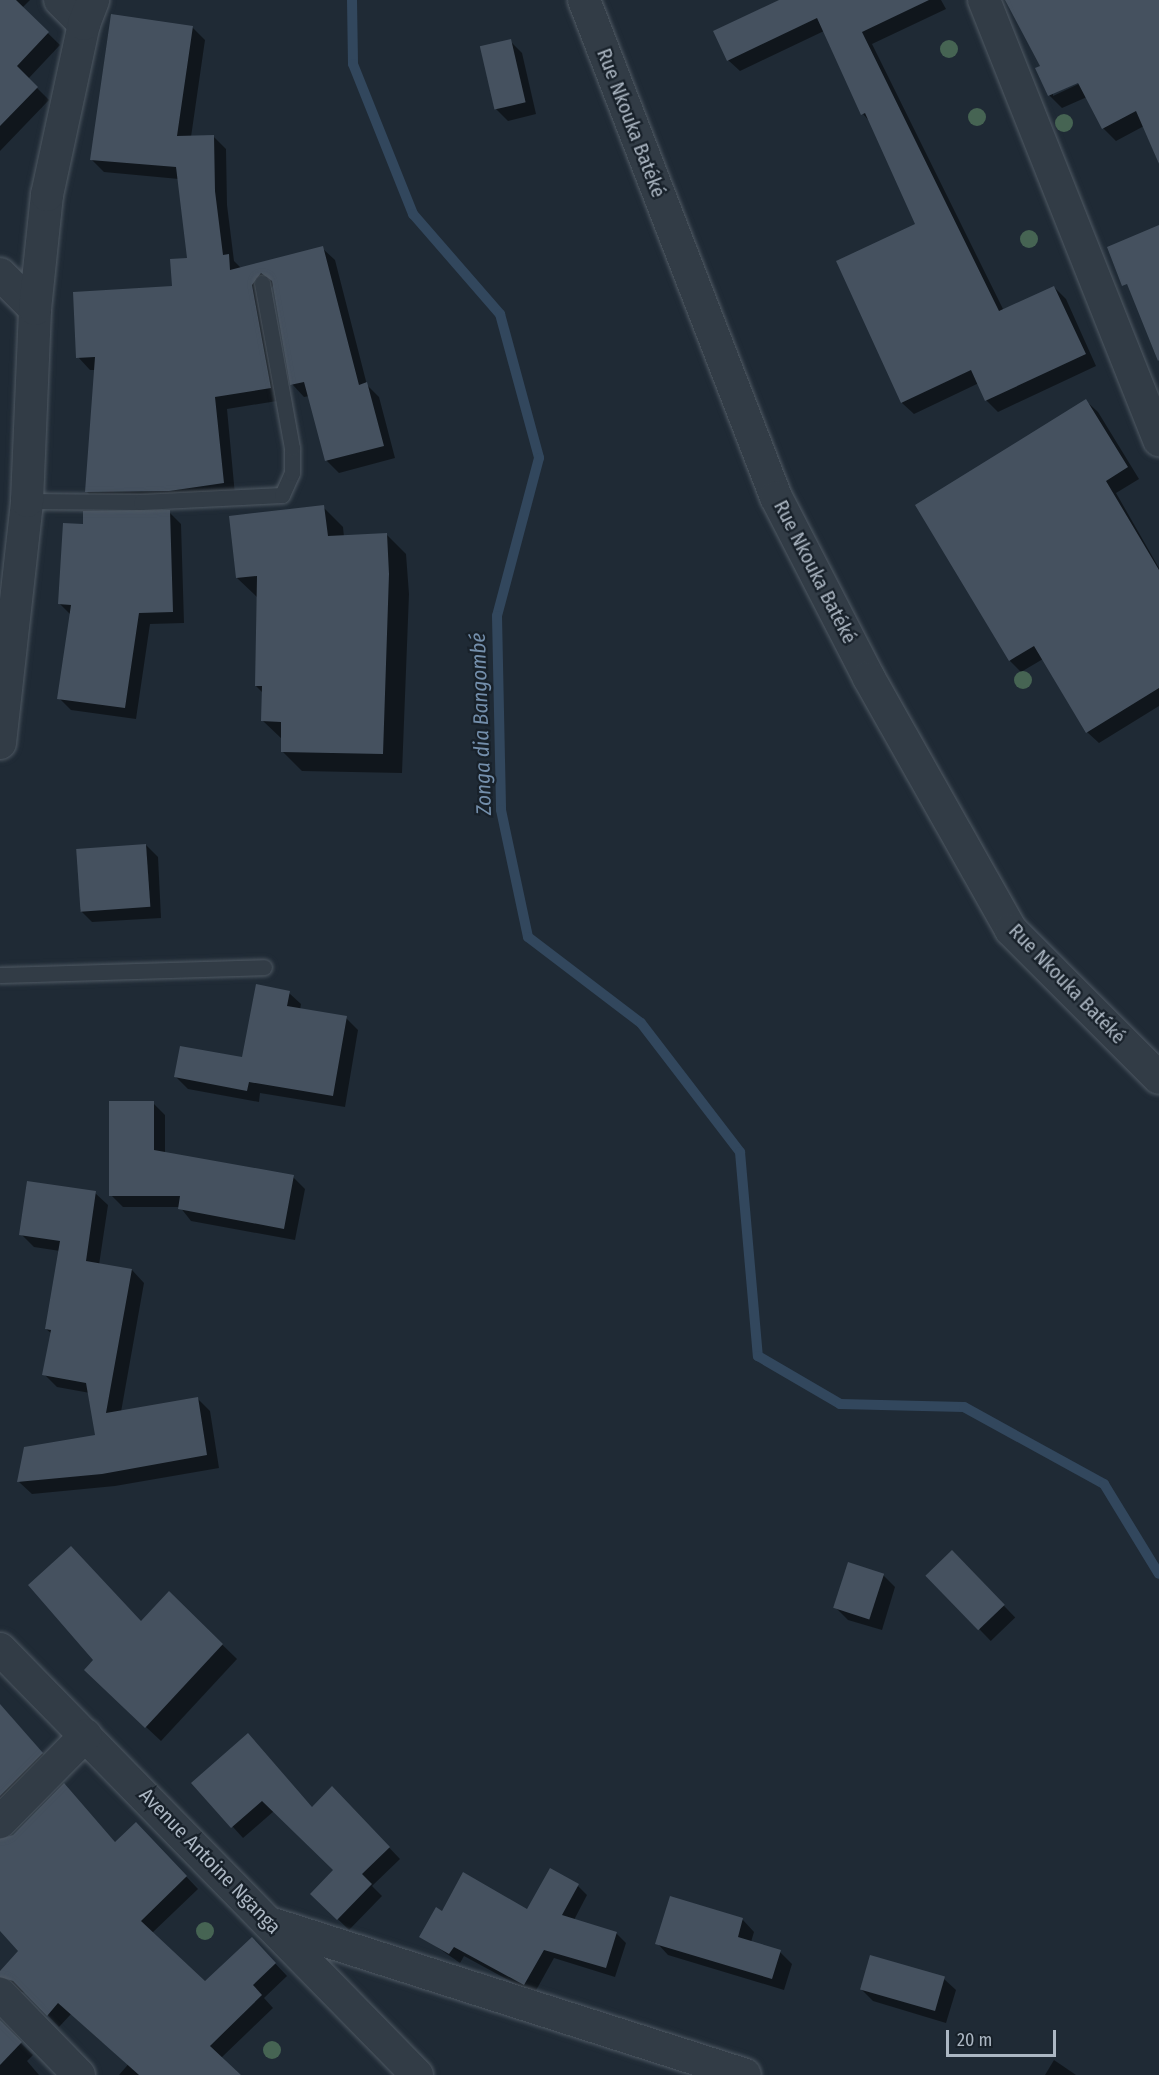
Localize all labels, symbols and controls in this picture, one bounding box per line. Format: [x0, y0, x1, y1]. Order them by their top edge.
street label: Rue Nkouka Batéké [592, 45, 670, 201]
street label: Rue Nkouka Batéké [769, 496, 861, 648]
water label: Zonga dia Bangombé [465, 632, 497, 816]
street label: Rue Nkouka Batéké [1004, 919, 1130, 1049]
street label: Avenue Antoine Nganga [134, 1783, 286, 1939]
scale bar [949, 2018, 1058, 2056]
text: 20 m [957, 2029, 992, 2051]

